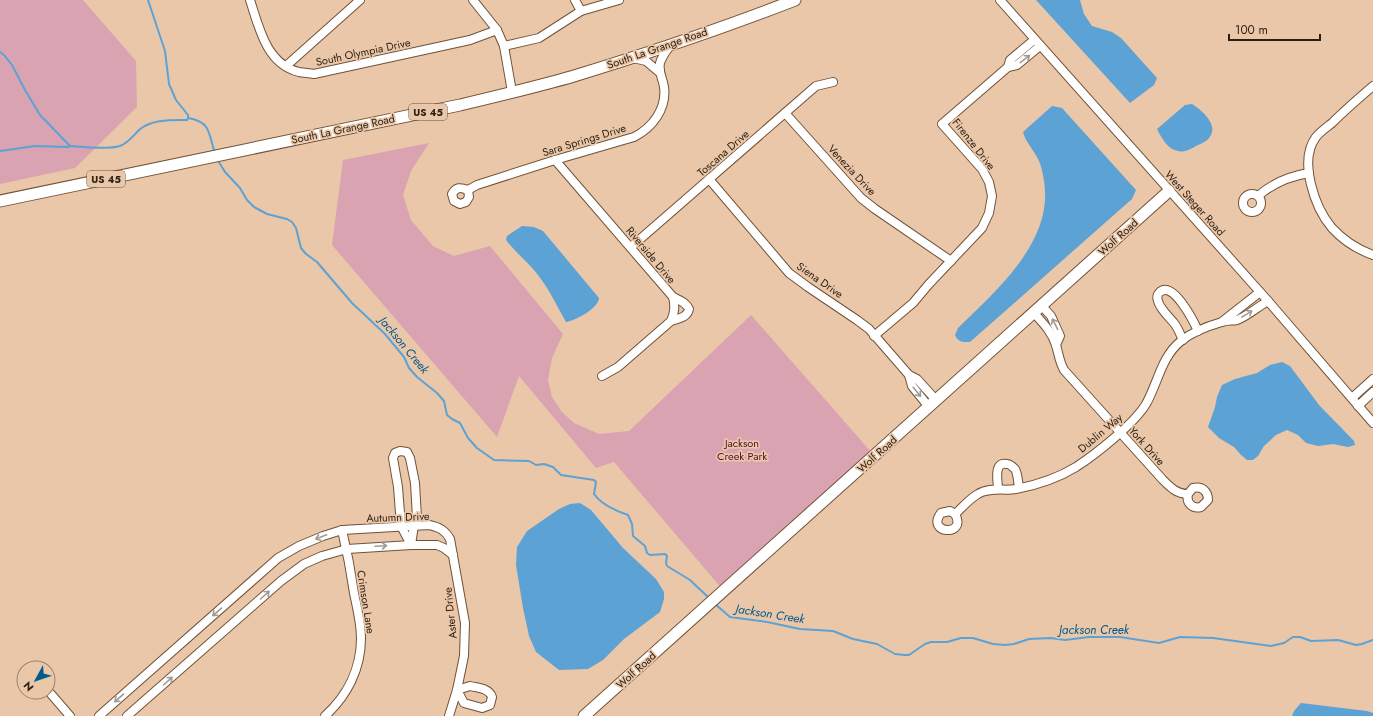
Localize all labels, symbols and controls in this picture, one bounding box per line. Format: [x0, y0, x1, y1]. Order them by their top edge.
scale bar [1229, 16, 1320, 42]
text: 100 m [1235, 21, 1268, 39]
street label: South La Grange Road [605, 23, 709, 73]
street label: South Olympia Drive [314, 34, 412, 70]
one-way arrow [1019, 54, 1030, 63]
road number: US 45 [409, 104, 447, 120]
street label: South La Grange Road [290, 110, 396, 148]
street label: Firenze Drive [949, 115, 1000, 174]
street label: Sara Springs Drive [540, 120, 628, 160]
street label: Toscana Drive [694, 126, 753, 180]
street label: Venezia Drive [824, 141, 880, 199]
street label: West Steger Road [1161, 167, 1229, 239]
road number: US 45 [87, 171, 125, 187]
street label: Wolf Road [1095, 215, 1141, 259]
street label: Riverside Drive [622, 223, 680, 287]
street label: Siena Drive [794, 258, 847, 302]
one-way arrow [1241, 310, 1252, 318]
water label: Jackson Creek [373, 311, 434, 378]
one-way arrow [1051, 319, 1058, 331]
one-way arrow [913, 386, 922, 397]
street label: Dublin Way [1074, 409, 1126, 456]
street label: York Drive [1125, 423, 1169, 469]
street label: Wolf Road [854, 432, 900, 476]
park label: Jackson Creek Park [717, 435, 767, 464]
street label: Autumn Drive [366, 508, 430, 526]
one-way arrow [315, 534, 328, 541]
one-way arrow [374, 543, 387, 550]
street label: Crimson Lane [353, 569, 379, 635]
street label: Aster Drive [439, 586, 461, 639]
one-way arrow [259, 591, 269, 600]
water label: Jackson Creek [732, 599, 807, 628]
one-way arrow [212, 608, 222, 617]
water label: Jackson Creek [1057, 621, 1130, 639]
street label: Wolf Road [613, 648, 659, 692]
north arrow [16, 660, 56, 700]
one-way arrow [162, 677, 173, 686]
text: N [19, 678, 37, 695]
one-way arrow [114, 694, 124, 703]

